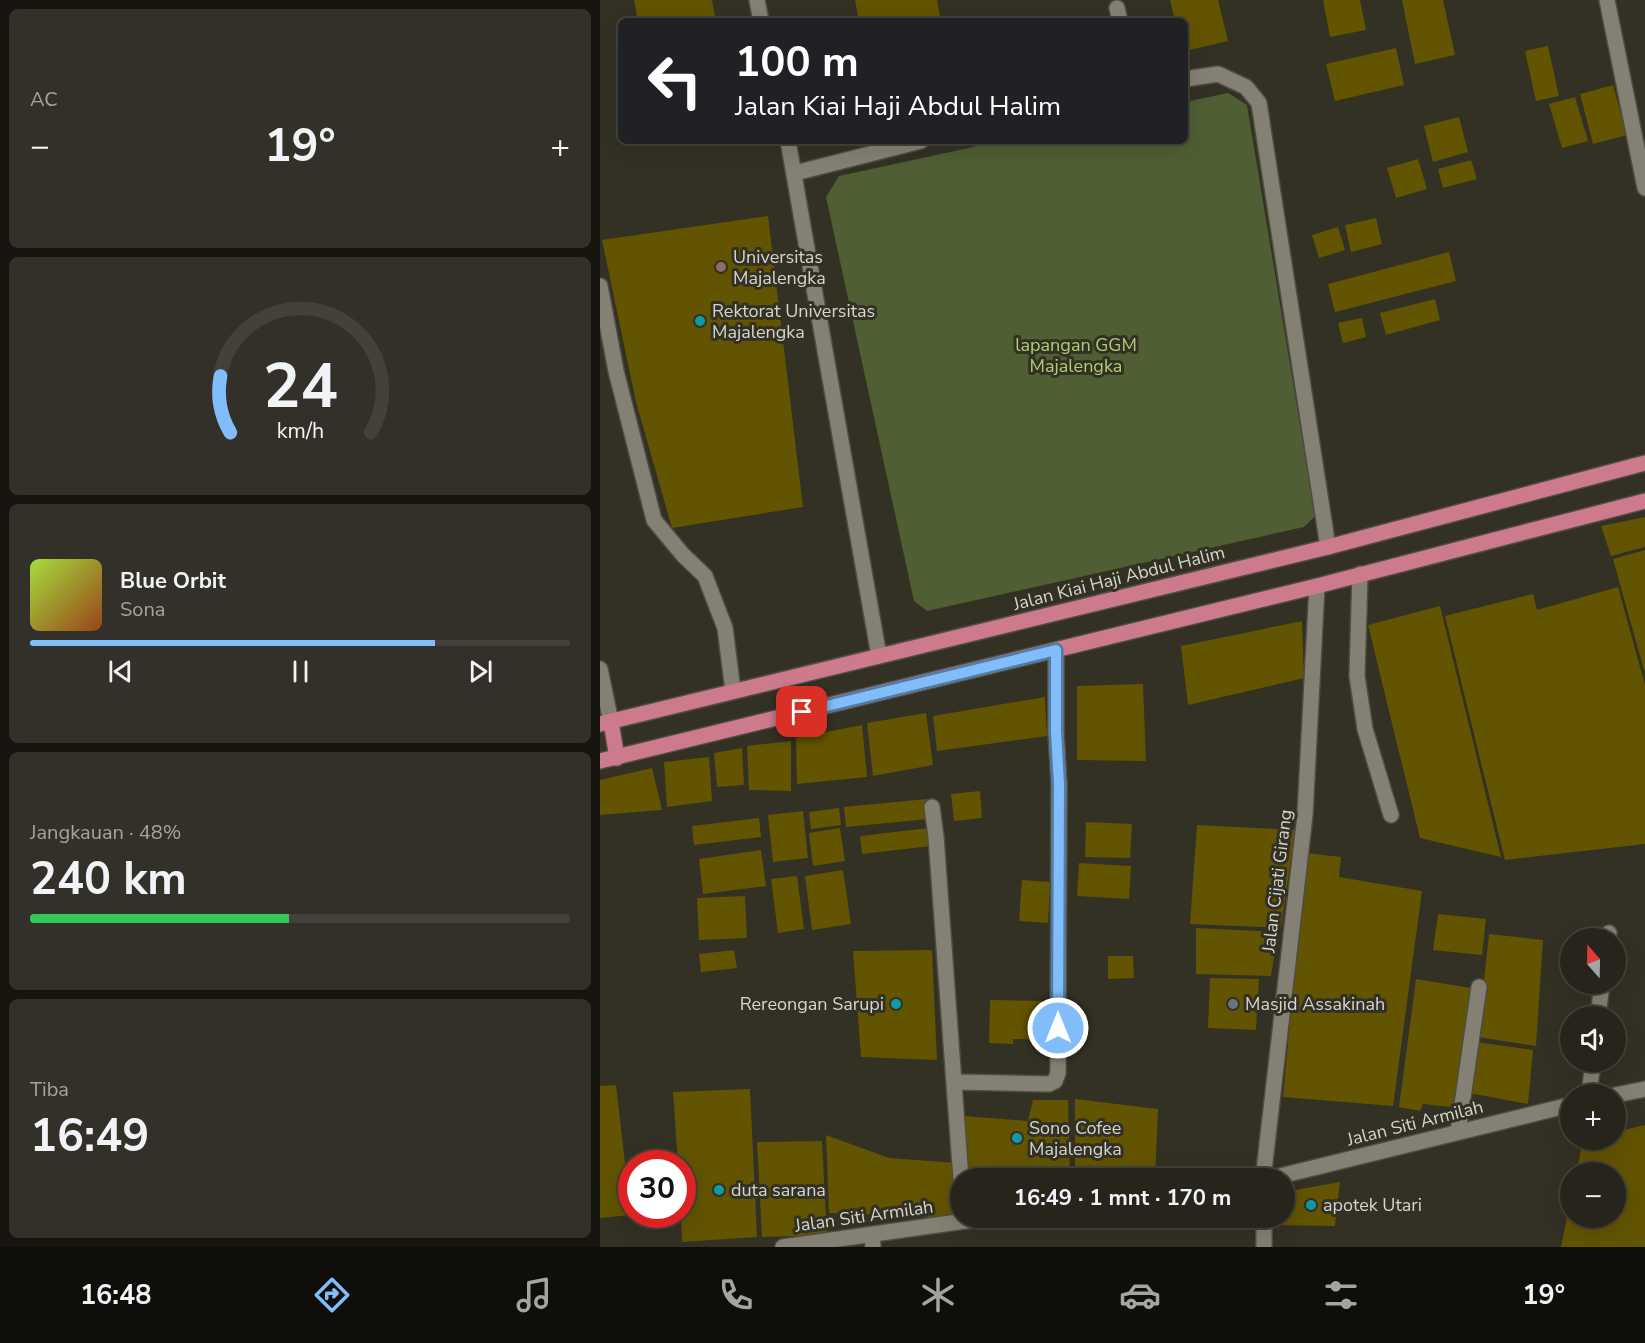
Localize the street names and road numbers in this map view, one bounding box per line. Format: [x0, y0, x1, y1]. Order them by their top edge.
street label: Jalan Kiai Haji Abdul Halim [1010, 540, 1227, 616]
street label: Jalan Cijati Girang [1256, 808, 1298, 955]
street label: Jalan Siti Armilah [1343, 1094, 1486, 1152]
street label: Jalan Siti Armilah [792, 1194, 935, 1238]

